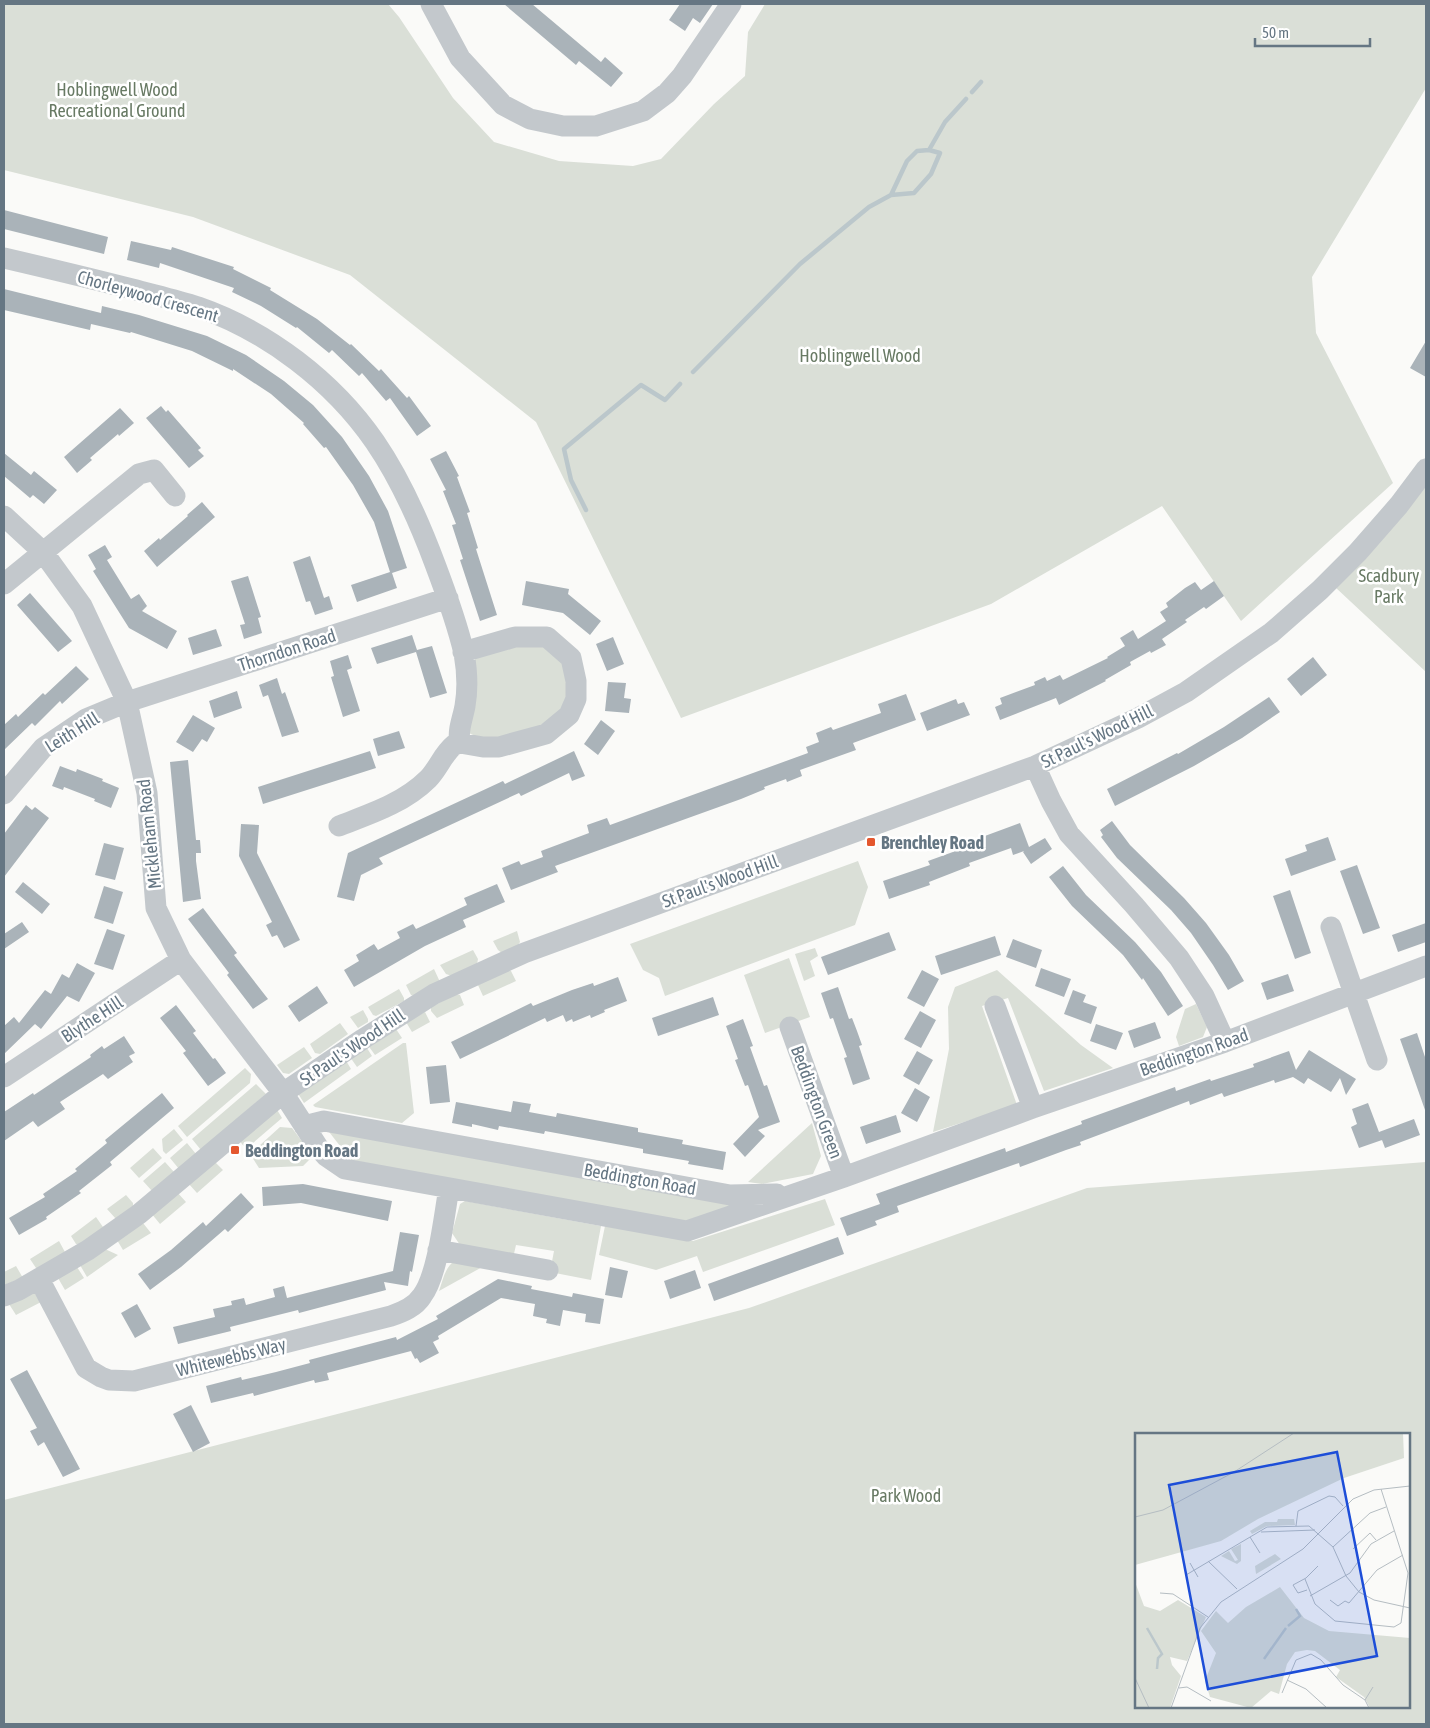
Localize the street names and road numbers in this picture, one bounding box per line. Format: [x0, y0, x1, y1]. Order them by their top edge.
street label: Chorleywood Crescent [75, 266, 221, 326]
street label: Thorndon Road [236, 624, 338, 676]
street label: St Paul's Wood Hill [1038, 700, 1157, 772]
street label: Leith Hill [41, 707, 103, 757]
street label: Mickleham Road [133, 778, 165, 890]
street label: St Paul's Wood Hill [659, 850, 781, 912]
street label: Blythe Hill [57, 991, 127, 1047]
street label: St Paul's Wood Hill [296, 1004, 409, 1090]
street label: Beddington Road [1137, 1024, 1251, 1080]
street label: Beddington Green [787, 1043, 847, 1161]
street label: Beddington Road [582, 1159, 698, 1199]
street label: Whitewebbs Way [174, 1333, 288, 1381]

